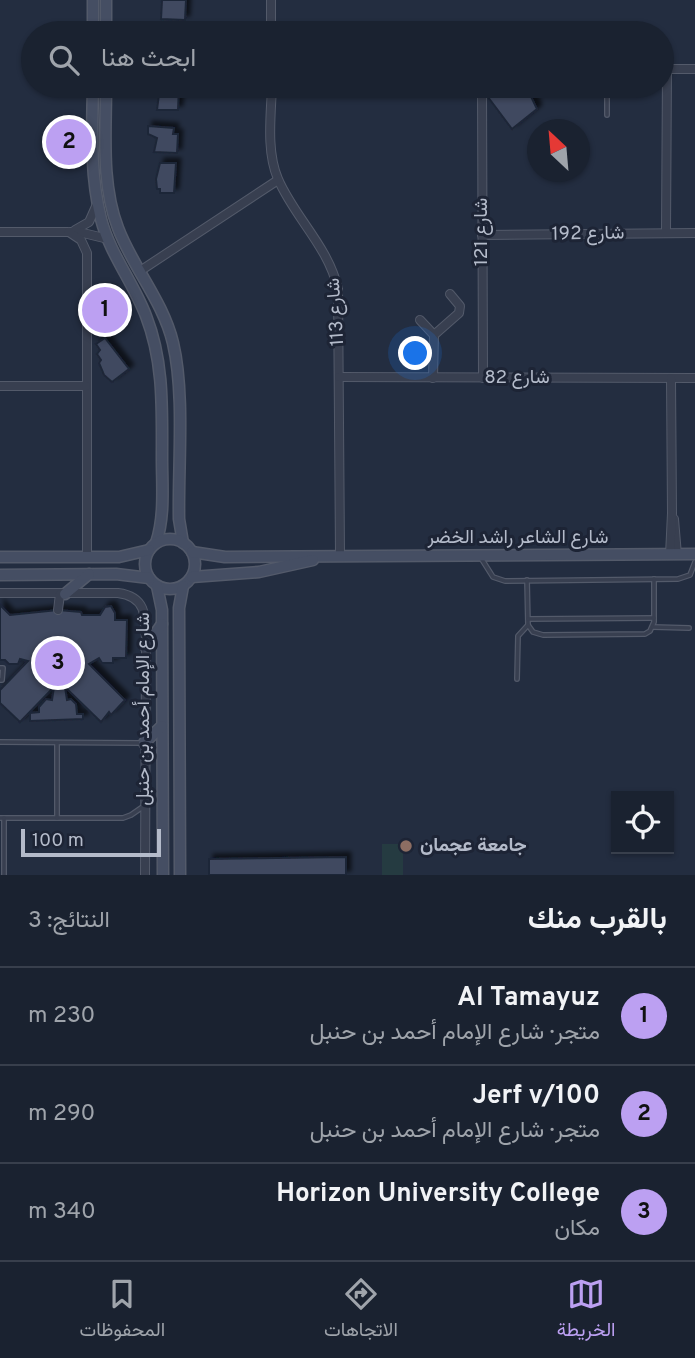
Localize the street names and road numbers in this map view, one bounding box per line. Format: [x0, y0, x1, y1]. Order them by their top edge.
street label: شارع 121 [470, 198, 494, 266]
street label: شارع 192 [551, 221, 625, 247]
street label: شارع 113 [322, 277, 350, 347]
street label: شارع 82 [484, 366, 550, 390]
street label: شارع الشاعر راشد الخضر [427, 526, 608, 550]
street label: شارع الإمام أحمد بن حنبل [132, 612, 156, 806]

